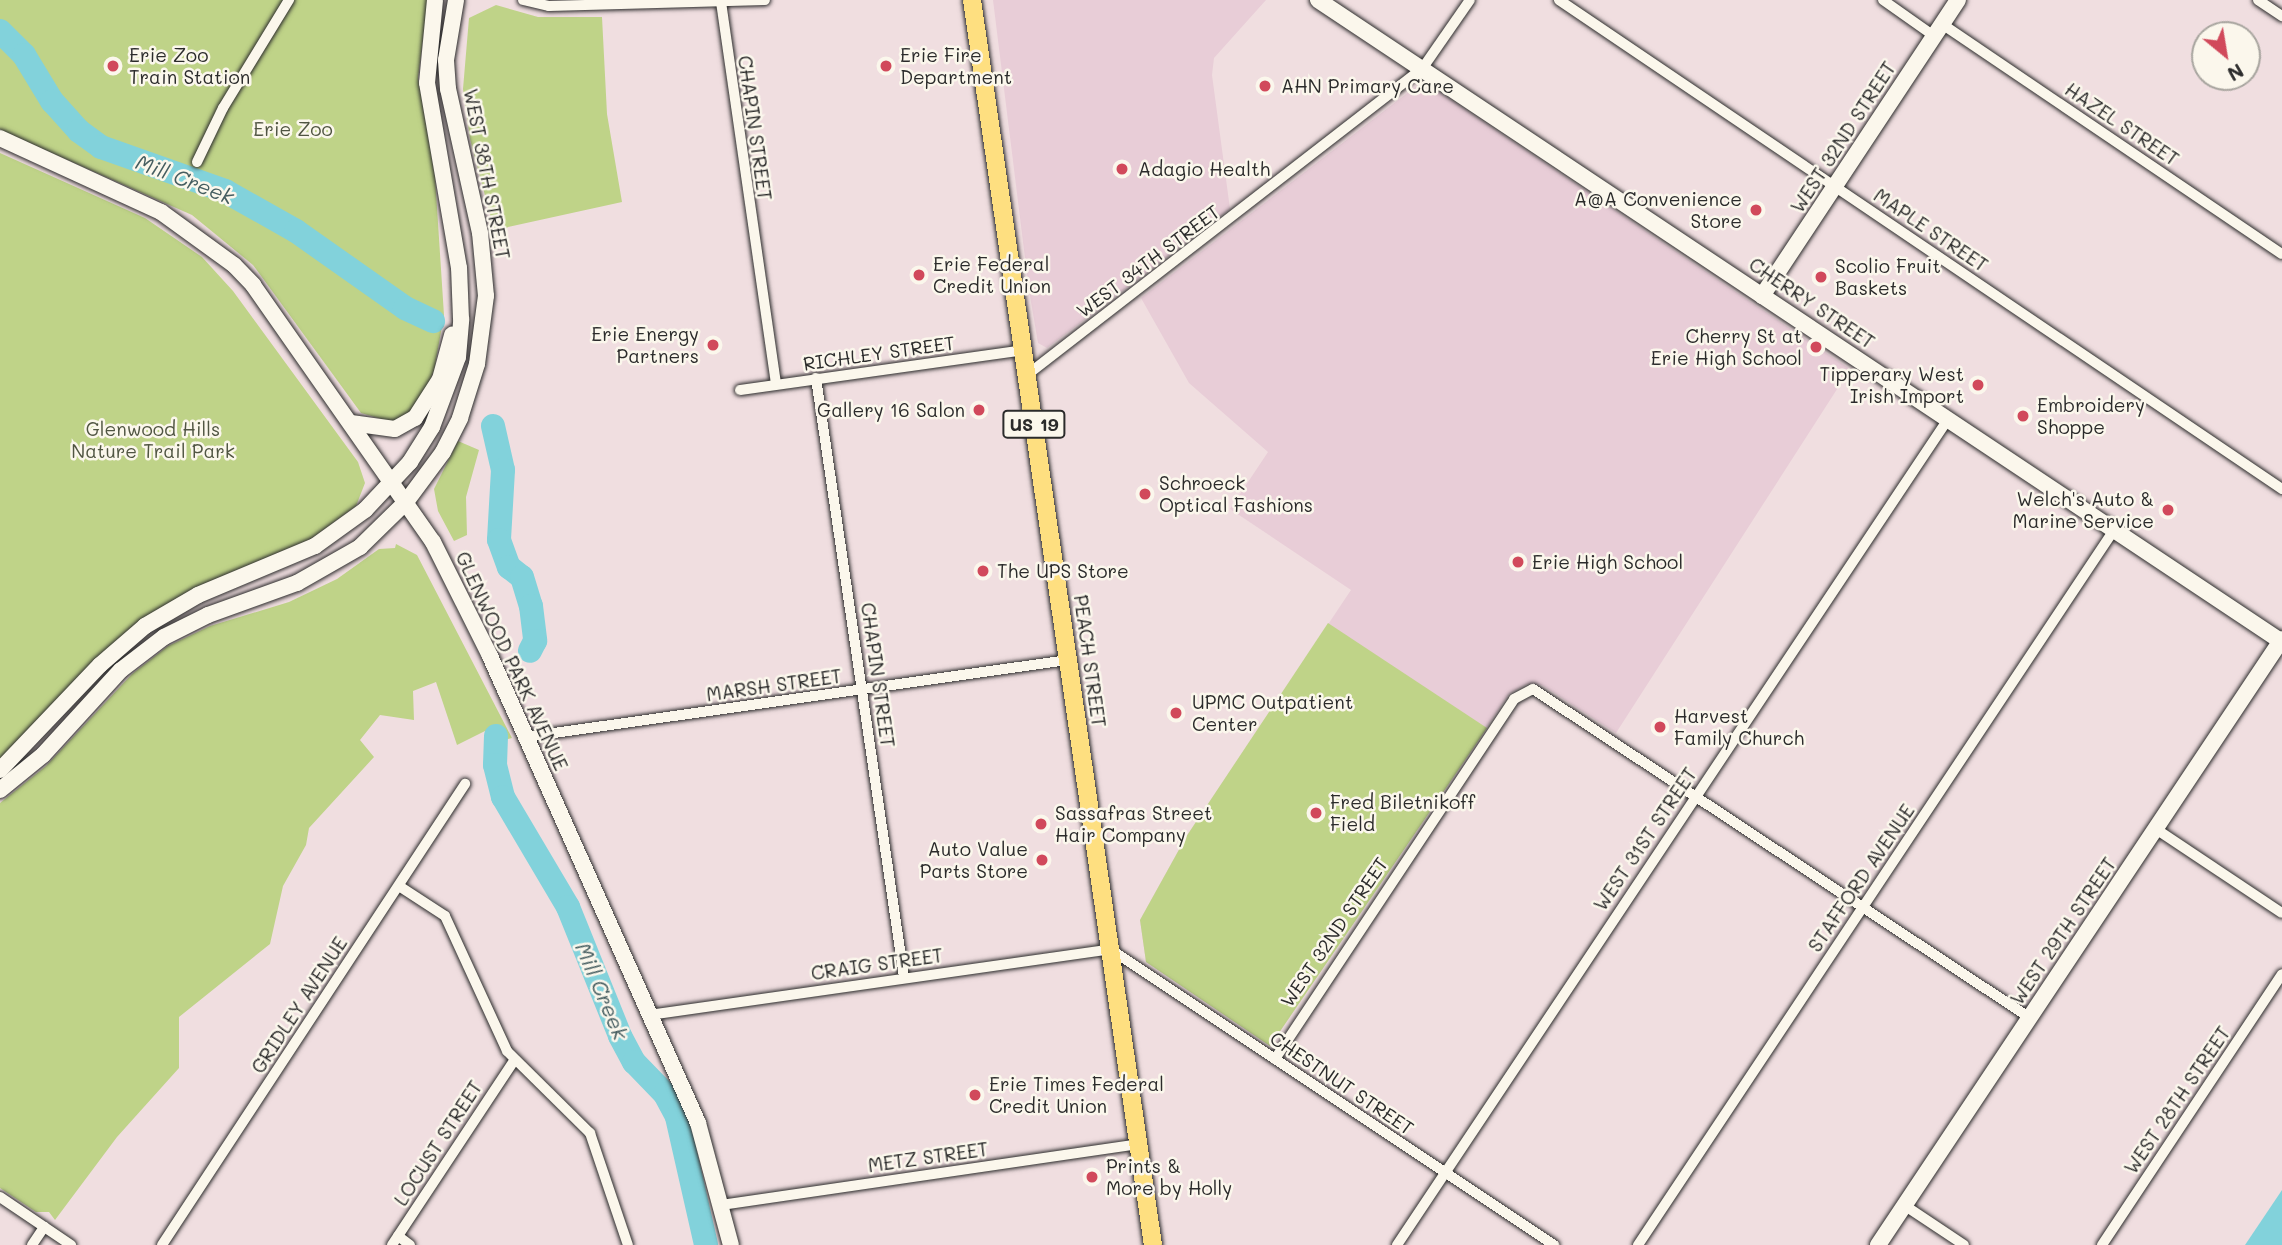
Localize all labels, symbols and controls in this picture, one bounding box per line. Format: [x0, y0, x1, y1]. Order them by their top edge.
north arrow [2191, 21, 2261, 91]
place label: Erie Zoo Train Station [129, 44, 250, 88]
place label: Erie Fire Department [900, 44, 1012, 88]
street label: CHAPIN STREET [734, 54, 776, 202]
marker: Erie Zoo Train Station [103, 56, 123, 76]
street label: WEST 32ND STREET [1786, 57, 1900, 217]
marker: Erie Fire Department [878, 58, 894, 74]
text: N [2223, 58, 2248, 87]
place label: AHN Primary Care [1281, 75, 1454, 97]
marker: AHN Primary Care [1255, 76, 1275, 96]
street label: HAZEL STREET [2061, 78, 2183, 170]
street label: WEST 38TH STREET [459, 87, 515, 261]
park label: Erie Zoo [253, 118, 333, 140]
water label: Mill Creek [132, 149, 238, 209]
place label: Adagio Health [1138, 158, 1270, 180]
marker: Adagio Health [1112, 159, 1132, 179]
street label: MAPLE STREET [1870, 183, 1992, 277]
place label: A@A Convenience Store [1574, 188, 1742, 232]
street label: WEST 34TH STREET [1072, 200, 1224, 322]
marker: A@A Convenience Store [1748, 202, 1764, 218]
place label: Erie Federal Credit Union [933, 253, 1051, 297]
street label: CHERRY STREET [1745, 253, 1879, 353]
place label: Scolio Fruit Baskets [1835, 255, 1941, 299]
marker: Erie Federal Credit Union [911, 267, 927, 283]
marker: Scolio Fruit Baskets [1813, 269, 1829, 285]
place label: Erie Energy Partners [591, 323, 699, 367]
place label: Cherry St at Erie High School [1651, 325, 1802, 369]
street label: RICHLEY STREET [802, 331, 956, 375]
marker: Erie Energy Partners [705, 337, 721, 353]
marker: Cherry St at Erie High School [1808, 339, 1824, 355]
place label: Tipperary West Irish Import [1819, 363, 1964, 407]
marker: Tipperary West Irish Import [1970, 377, 1986, 393]
place label: Embroidery Shoppe [2037, 394, 2145, 438]
place label: Gallery 16 Salon [817, 399, 965, 421]
marker: Gallery 16 Salon [971, 402, 987, 418]
marker: Embroidery Shoppe [2015, 408, 2031, 424]
road number: US 19 [1001, 410, 1067, 438]
park label: Glenwood Hills Nature Trail Park [71, 418, 235, 462]
place label: Schroeck Optical Fashions [1159, 472, 1313, 516]
marker: Schroeck Optical Fashions [1137, 486, 1153, 502]
place label: Welch's Auto & Marine Service [2013, 488, 2154, 532]
marker: Welch's Auto & Marine Service [2160, 502, 2176, 518]
street label: GLENWOOD PARK AVENUE [451, 548, 573, 774]
place label: Erie High School [1532, 551, 1683, 573]
marker: Erie High School [1510, 554, 1526, 570]
place label: The UPS Store [997, 560, 1129, 582]
marker: The UPS Store [975, 563, 991, 579]
street label: PEACH STREET [1069, 593, 1111, 729]
street label: CHAPIN STREET [857, 601, 899, 749]
street label: MARSH STREET [705, 664, 843, 706]
place label: UPMC Outpatient Center [1192, 691, 1353, 735]
marker: UPMC Outpatient Center [1166, 703, 1186, 723]
place label: Harvest Family Church [1674, 705, 1804, 749]
marker: Harvest Family Church [1652, 719, 1668, 735]
street label: WEST 31ST STREET [1589, 763, 1701, 915]
place label: Fred Biletnikoff Field [1330, 791, 1475, 835]
street label: STAFFORD AVENUE [1803, 800, 1919, 956]
place label: Sassafras Street Hair Company [1055, 802, 1212, 846]
marker: Fred Biletnikoff Field [1308, 805, 1324, 821]
marker: Sassafras Street Hair Company [1033, 816, 1049, 832]
place label: Auto Value Parts Store [920, 838, 1028, 882]
marker: Auto Value Parts Store [1034, 852, 1050, 868]
street label: WEST 32ND STREET [1275, 853, 1393, 1011]
street label: WEST 29TH STREET [2005, 853, 2121, 1009]
street label: GRIDLEY AVENUE [246, 933, 352, 1077]
water label: Mill Creek [570, 939, 634, 1043]
street label: CRAIG STREET [809, 943, 945, 985]
street label: WEST 28TH STREET [2119, 1022, 2235, 1178]
street label: CHESTNUT STREET [1266, 1026, 1418, 1140]
place label: Erie Times Federal Credit Union [989, 1073, 1164, 1117]
street label: LOCUST STREET [389, 1076, 487, 1210]
marker: Erie Times Federal Credit Union [967, 1087, 983, 1103]
street label: METZ STREET [866, 1137, 990, 1177]
place label: Prints & More by Holly [1106, 1155, 1232, 1199]
marker: Prints & More by Holly [1084, 1169, 1100, 1185]

